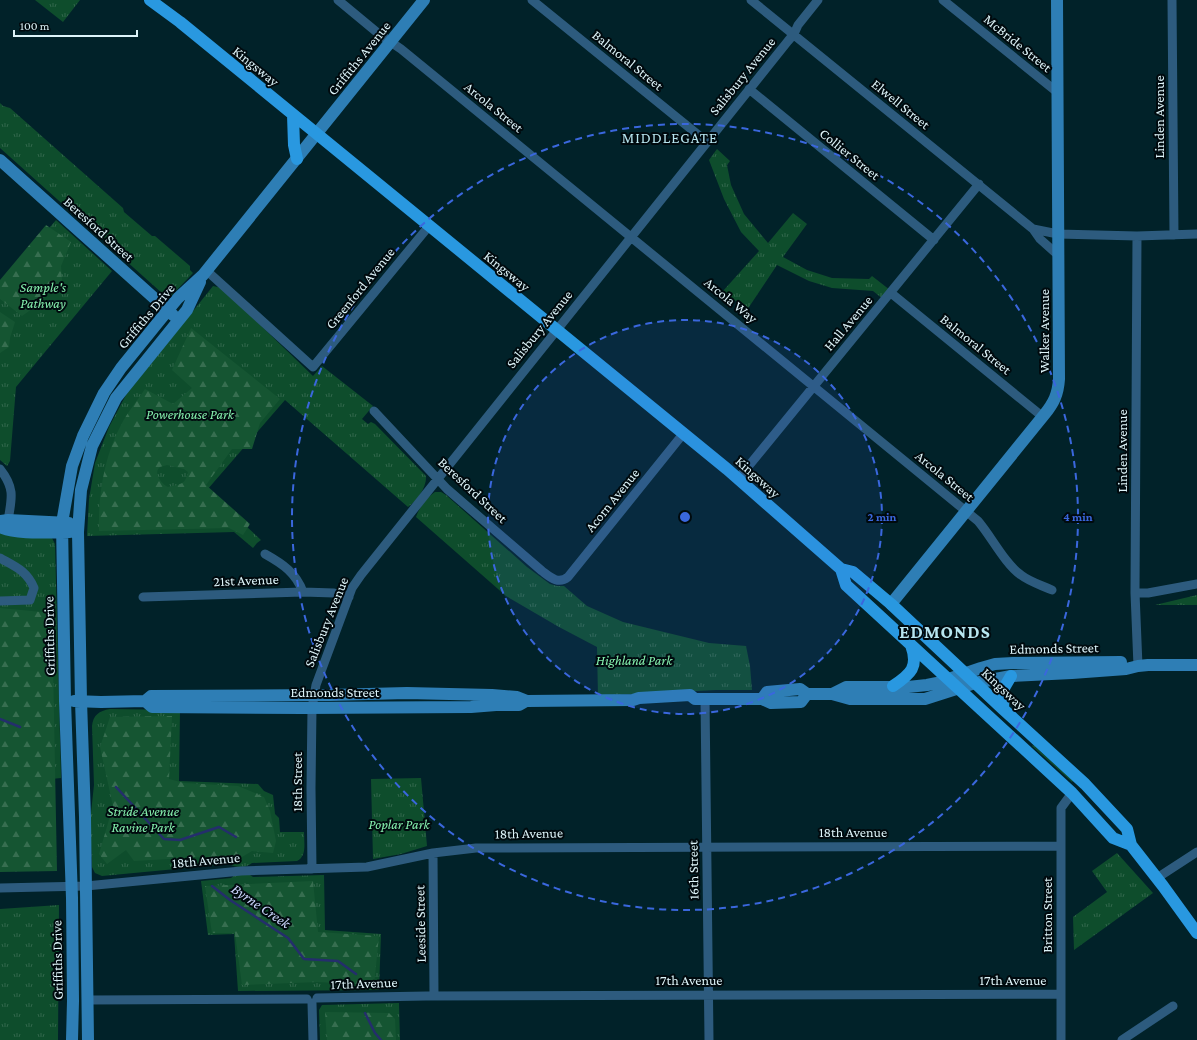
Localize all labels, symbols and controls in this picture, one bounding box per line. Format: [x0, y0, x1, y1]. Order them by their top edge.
street label: McBride Street [981, 11, 1055, 75]
scale bar [14, 12, 137, 38]
street label: Griffiths Avenue [324, 18, 394, 98]
text: 100 m [20, 19, 50, 33]
street label: Balmoral Street [589, 27, 667, 94]
street label: Salisbury Avenue [706, 34, 778, 118]
street label: Kingsway [230, 43, 283, 90]
street label: Linden Avenue [1151, 75, 1167, 159]
street label: Elwell Street [869, 76, 934, 133]
street label: Arcola Street [461, 78, 527, 136]
street label: Collier Street [817, 125, 884, 183]
district label: MIDDLEGATE [622, 130, 718, 146]
street label: Beresford Street [61, 193, 138, 265]
street label: Greenford Avenue [322, 244, 398, 332]
street label: Kingsway [481, 248, 534, 295]
street label: Arcola Way [701, 274, 761, 326]
park label: Sample's Pathway [20, 279, 67, 311]
street label: Griffiths Drive [114, 280, 178, 352]
street label: Salisbury Avenue [503, 287, 575, 371]
street label: Walker Avenue [1036, 289, 1052, 373]
street label: Hall Avenue [820, 292, 876, 354]
street label: Balmoral Street [937, 311, 1015, 378]
park label: Powerhouse Park [146, 406, 235, 422]
street label: Linden Avenue [1114, 409, 1130, 493]
street label: Arcola Street [912, 447, 978, 505]
street label: Kingsway [732, 453, 784, 502]
street label: Beresford Street [435, 454, 511, 526]
street label: Acorn Avenue [582, 465, 642, 535]
centre of rings [678, 510, 692, 524]
text: 2 min [868, 510, 897, 524]
text: 4 min [1063, 510, 1093, 524]
street label: 21st Avenue [213, 571, 279, 589]
street label: Salisbury Avenue [301, 575, 351, 669]
street label: Griffiths Drive [40, 596, 58, 676]
district label: EDMONDS [899, 622, 991, 642]
street label: Edmonds Street [1009, 639, 1099, 657]
park label: Highland Park [596, 652, 673, 668]
street label: Kingsway [979, 665, 1030, 714]
street label: Edmonds Street [291, 684, 380, 700]
street label: 18th Street [289, 752, 305, 812]
park label: Stride Avenue Ravine Park [107, 803, 180, 835]
park label: Poplar Park [368, 816, 430, 832]
street label: 18th Avenue [495, 824, 563, 842]
street label: 18th Avenue [819, 824, 887, 840]
street label: 16th Street [684, 840, 702, 900]
street label: 18th Avenue [171, 849, 241, 871]
street label: Britton Street [1039, 877, 1055, 953]
water label: Byrne Creek [228, 880, 295, 933]
street label: Leeside Street [411, 885, 429, 963]
street label: Griffiths Drive [48, 920, 66, 1000]
street label: 17th Avenue [655, 972, 723, 988]
street label: 17th Avenue [979, 972, 1047, 988]
street label: 17th Avenue [330, 974, 398, 992]

